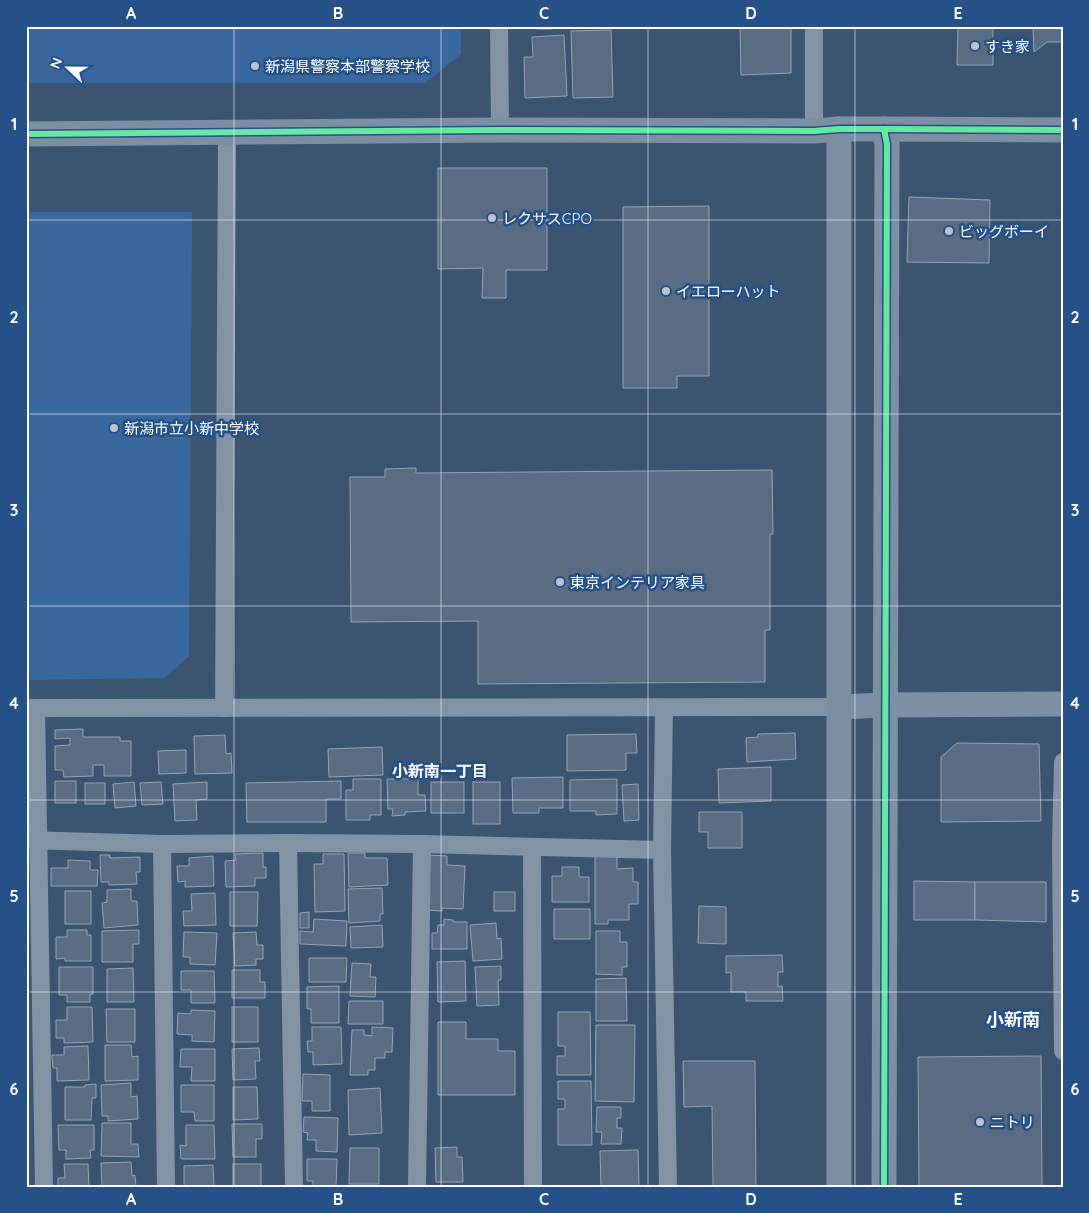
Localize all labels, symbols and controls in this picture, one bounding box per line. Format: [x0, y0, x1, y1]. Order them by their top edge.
text: A [126, 3, 137, 23]
text: B [333, 3, 343, 23]
text: C [539, 3, 549, 23]
text: D [745, 3, 757, 23]
text: E [953, 3, 963, 23]
place label: すき家 [985, 37, 1030, 56]
marker: すき家 [969, 40, 981, 52]
north arrow [42, 42, 92, 92]
text: N [46, 55, 66, 71]
place label: 新潟県警察本部警察学校 [265, 57, 430, 76]
marker: 新潟県警察本部警察学校 [249, 60, 261, 72]
text: 1 [11, 114, 17, 134]
text: 1 [1072, 114, 1078, 134]
place label: レクサスCPO [502, 209, 592, 228]
marker: レクサスCPO [486, 212, 498, 224]
place label: ビッグボーイ [959, 222, 1049, 241]
marker: ビッグボーイ [943, 225, 955, 237]
place label: イエローハット [676, 282, 781, 301]
marker: イエローハット [660, 285, 672, 297]
text: 2 [9, 307, 19, 327]
text: 2 [1070, 307, 1080, 327]
place label: 新潟市立小新中学校 [124, 419, 259, 438]
marker: 新潟市立小新中学校 [108, 422, 120, 434]
text: 3 [10, 500, 18, 520]
text: 3 [1071, 500, 1079, 520]
place label: 東京インテリア家具 [570, 573, 705, 592]
marker: 東京インテリア家具 [554, 576, 566, 588]
text: 4 [9, 693, 19, 713]
text: 4 [1070, 693, 1080, 713]
district label: 小新南一丁目 [392, 761, 488, 781]
text: 5 [9, 886, 19, 906]
text: 5 [1070, 886, 1080, 906]
district label: 小新南 [986, 1008, 1040, 1031]
text: 6 [10, 1079, 19, 1099]
text: 6 [1071, 1079, 1080, 1099]
place label: ニトリ [990, 1113, 1035, 1132]
marker: ニトリ [974, 1116, 986, 1128]
text: A [126, 1189, 137, 1209]
text: B [333, 1189, 343, 1209]
text: C [539, 1189, 549, 1209]
text: D [745, 1189, 757, 1209]
text: E [953, 1189, 963, 1209]

